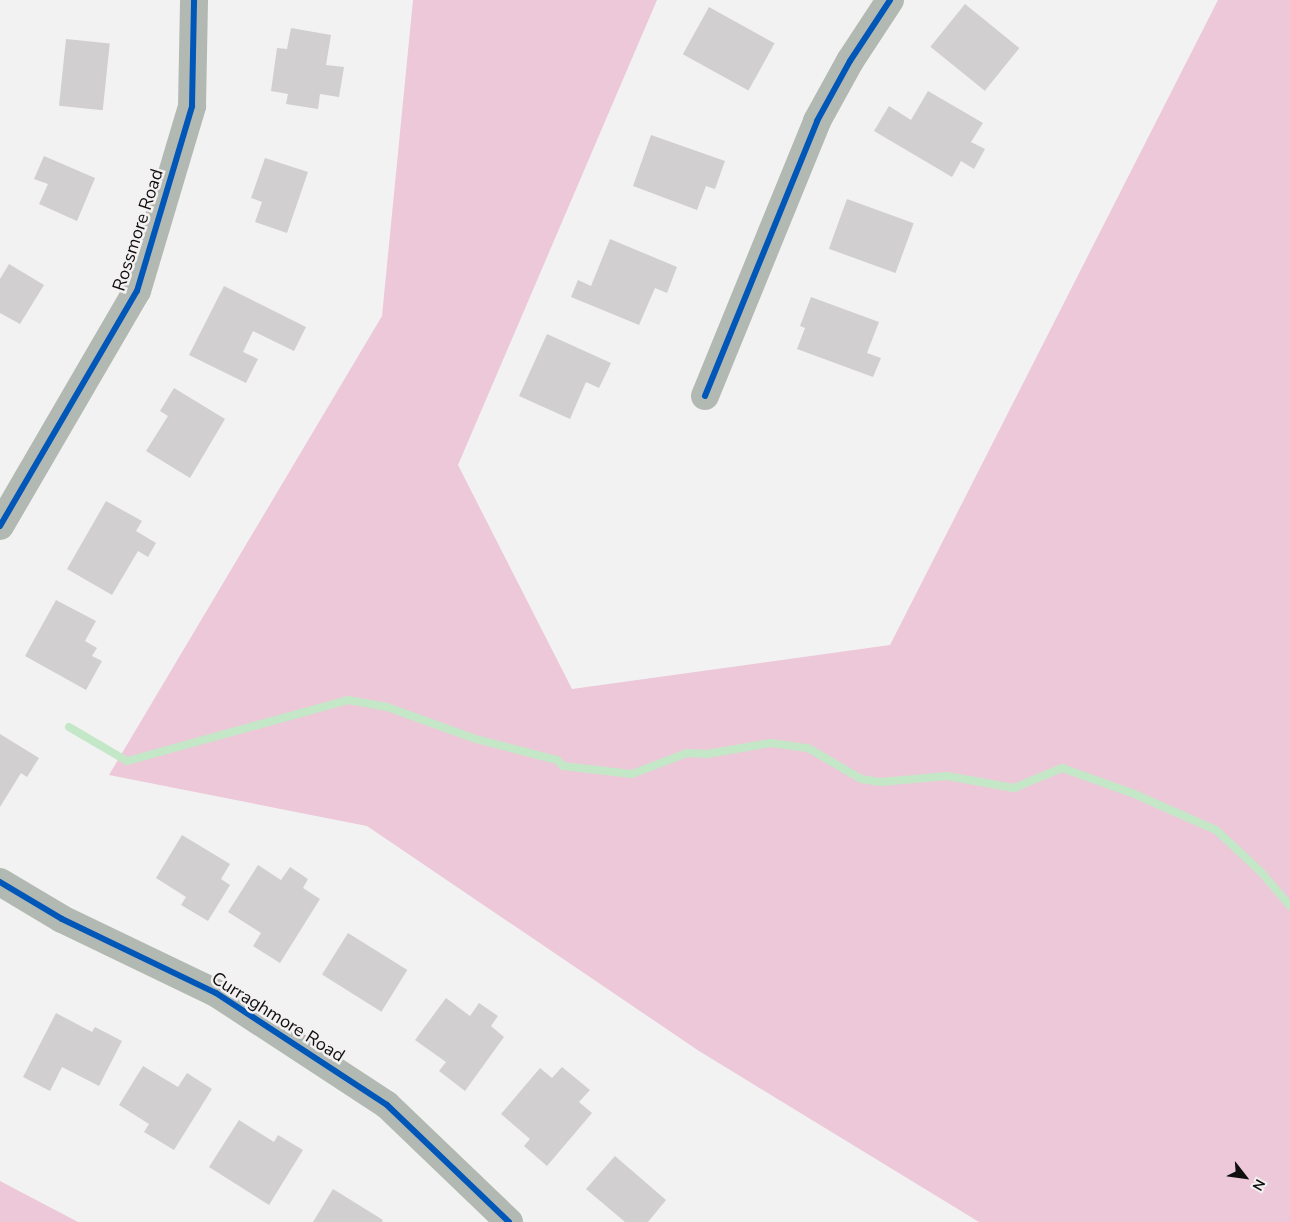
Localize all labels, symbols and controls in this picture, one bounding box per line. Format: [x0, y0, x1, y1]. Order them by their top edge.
street label: Rossmore Road [108, 166, 168, 294]
street label: Curraghmore Road [207, 967, 349, 1067]
north arrow [1220, 1152, 1270, 1202]
text: N [1248, 1175, 1269, 1194]

